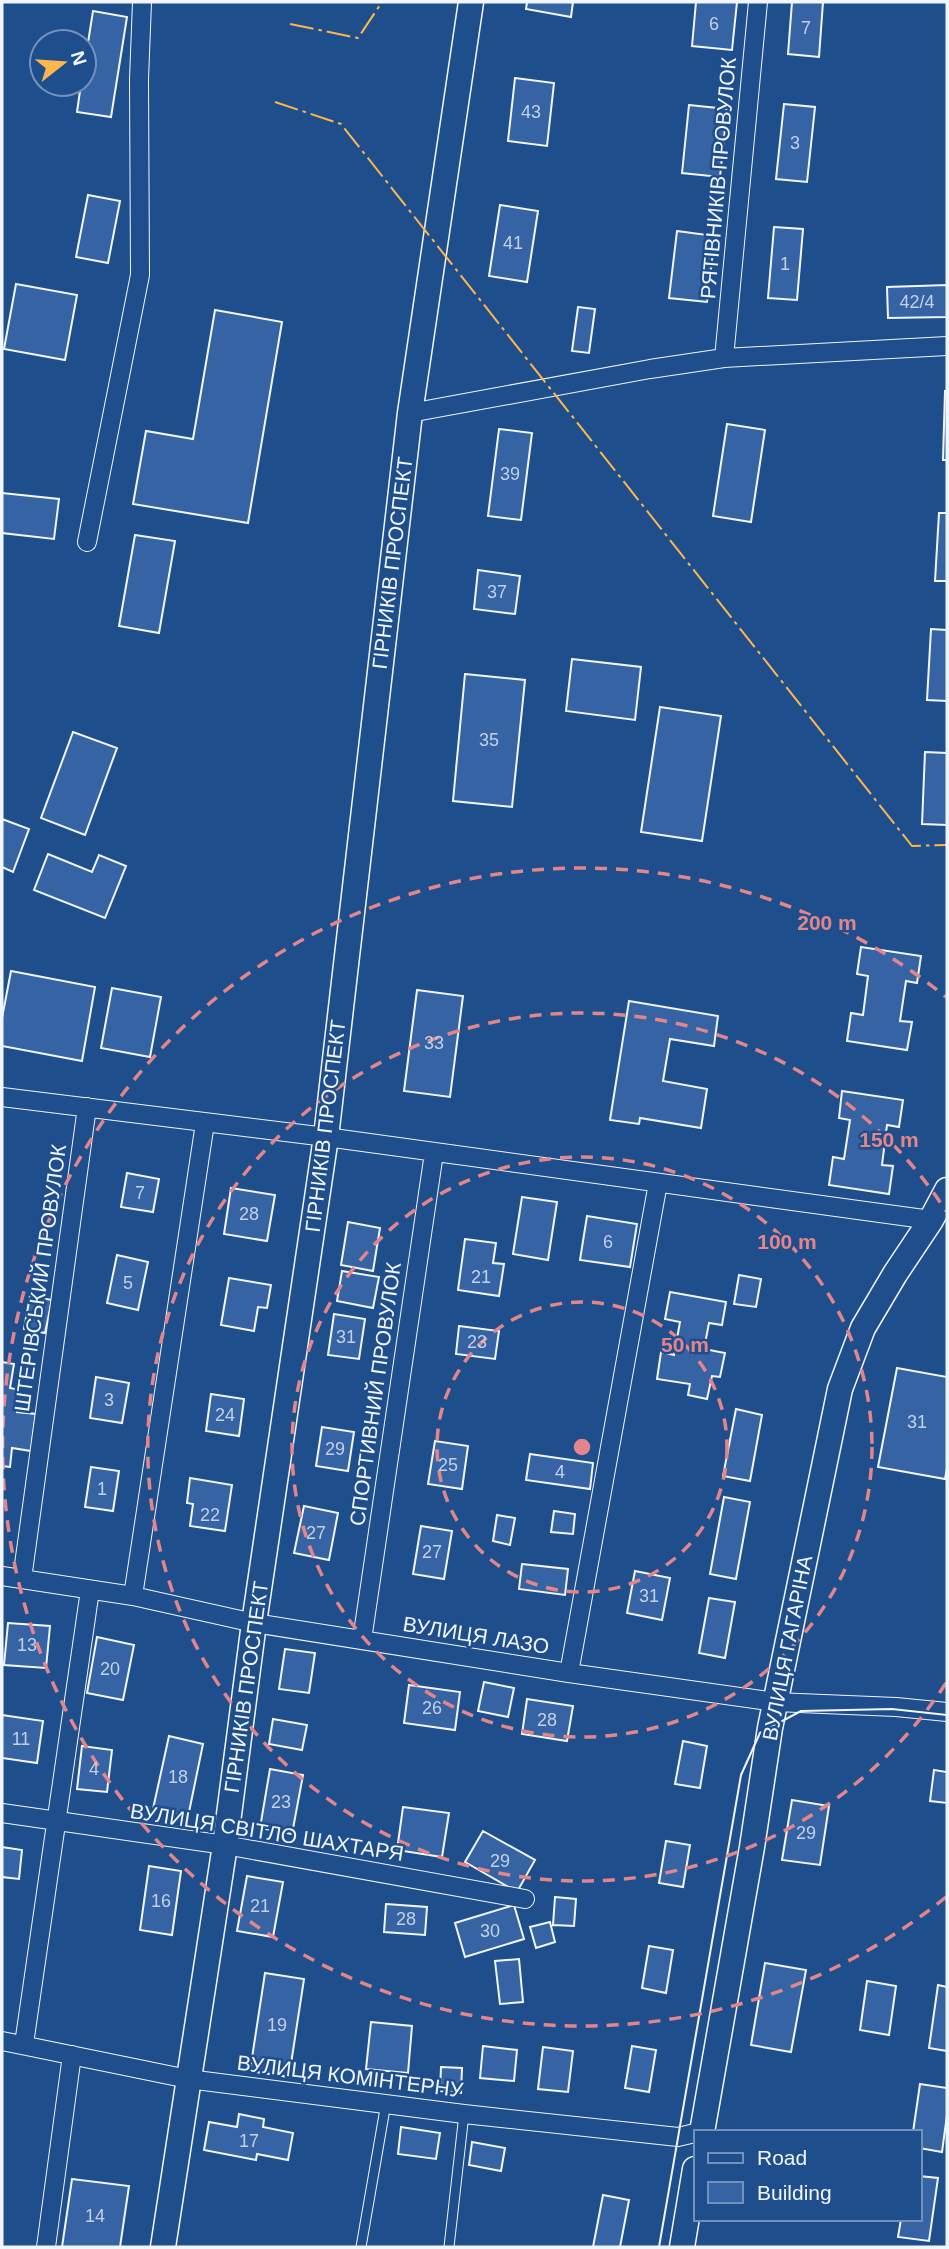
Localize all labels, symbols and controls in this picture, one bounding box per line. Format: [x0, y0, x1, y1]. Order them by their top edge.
house number: 6 [709, 14, 719, 34]
house number: 7 [801, 18, 811, 38]
north arrow [28, 28, 98, 98]
text: N [67, 49, 91, 68]
street label: РЯТІВНИКІВ ПРОВУЛОК [696, 55, 740, 300]
house number: 43 [521, 102, 541, 122]
house number: 3 [790, 133, 800, 153]
house number: 41 [503, 233, 523, 253]
house number: 1 [780, 254, 790, 274]
house number: 42/4 [899, 292, 935, 312]
street label: ГІРНИКІВ ПРОСПЕКТ [368, 455, 416, 670]
house number: 39 [500, 464, 520, 484]
house number: 37 [487, 582, 507, 602]
house number: 35 [479, 730, 499, 750]
text: 200 m [797, 911, 857, 934]
street label: ГІРНИКІВ ПРОСПЕКТ [301, 1018, 349, 1233]
house number: 33 [424, 1033, 444, 1053]
text: 150 m [859, 1128, 919, 1151]
street label: ШТЕРІВСЬКИЙ ПРОВУЛОК [10, 1142, 70, 1413]
house number: 7 [135, 1183, 145, 1203]
house number: 28 [239, 1204, 259, 1224]
text: 100 m [757, 1230, 817, 1253]
house number: 6 [603, 1232, 613, 1252]
street label: СПОРТИВНИЙ ПРОВУЛОК [345, 1260, 405, 1527]
house number: 21 [471, 1267, 491, 1287]
house number: 5 [123, 1273, 133, 1293]
house number: 31 [336, 1327, 356, 1347]
house number: 23 [467, 1332, 487, 1352]
text: 50 m [661, 1333, 709, 1356]
house number: 3 [104, 1390, 114, 1410]
house number: 24 [215, 1405, 235, 1425]
house number: 31 [907, 1412, 927, 1432]
centre of rings [570, 1435, 594, 1459]
house number: 29 [325, 1439, 345, 1459]
house number: 25 [438, 1455, 458, 1475]
house number: 4 [555, 1462, 565, 1482]
house number: 1 [97, 1479, 107, 1499]
house number: 22 [200, 1505, 220, 1525]
house number: 27 [306, 1523, 326, 1543]
house number: 27 [422, 1542, 442, 1562]
street label: ВУЛИЦЯ ГАГАРІНА [758, 1553, 816, 1743]
street label: ГІРНИКІВ ПРОСПЕКТ [220, 1579, 272, 1794]
house number: 31 [639, 1586, 659, 1606]
street label: ВУЛИЦЯ ЛАЗО [401, 1612, 551, 1658]
house number: 13 [17, 1635, 37, 1655]
house number: 20 [100, 1659, 120, 1679]
house number: 26 [422, 1698, 442, 1718]
house number: 28 [537, 1710, 557, 1730]
house number: 11 [12, 1729, 30, 1749]
house number: 4 [89, 1759, 99, 1779]
house number: 18 [168, 1767, 188, 1787]
house number: 23 [271, 1792, 291, 1812]
street label: ВУЛИЦЯ СВІТЛО ШАХТАРЯ [129, 1799, 405, 1865]
house number: 29 [796, 1823, 816, 1843]
house number: 29 [490, 1851, 510, 1871]
house number: 16 [151, 1891, 171, 1911]
house number: 21 [250, 1896, 270, 1916]
house number: 28 [396, 1909, 416, 1929]
house number: 30 [480, 1921, 500, 1941]
house number: 19 [267, 2015, 287, 2035]
street label: ВУЛИЦЯ КОМІНТЕРНУ [236, 2051, 465, 2101]
legend [694, 2130, 921, 2221]
house number: 17 [239, 2131, 259, 2151]
text: Road [757, 2146, 807, 2169]
text: Building [757, 2181, 832, 2204]
house number: 14 [85, 2206, 105, 2226]

